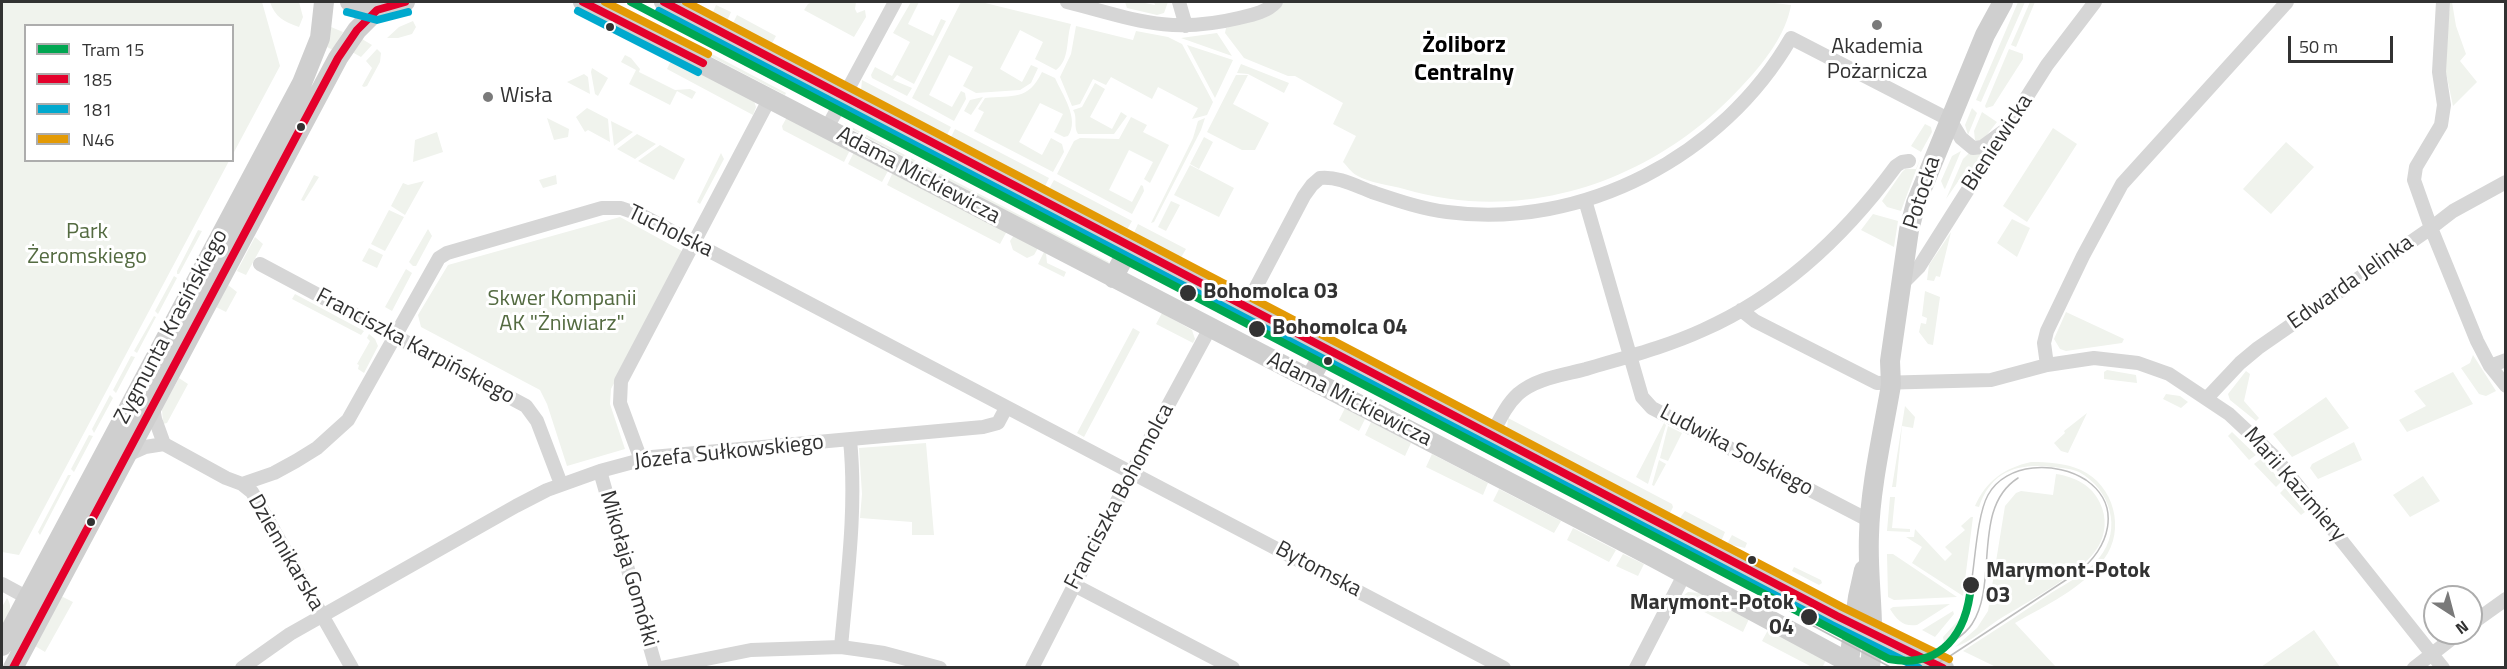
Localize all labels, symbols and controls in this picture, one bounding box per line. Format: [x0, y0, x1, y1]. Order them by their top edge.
marker: Akademia Pożarnicza [1870, 18, 1884, 32]
unlabelled marker [604, 21, 616, 33]
legend [24, 24, 234, 162]
scale bar [2291, 24, 2396, 62]
district label: Żoliborz Centralny [1414, 32, 1514, 88]
text: 50 m [2299, 33, 2338, 60]
place label: Akademia Pożarnicza [1827, 35, 1927, 86]
text: Tram 15 [82, 36, 144, 63]
text: 185 [82, 66, 112, 93]
place label: Wisła [500, 84, 552, 110]
marker: Wisła [481, 90, 495, 104]
street label: Bieniewicka [1957, 90, 2039, 196]
text: 181 [82, 96, 112, 123]
unlabelled marker [295, 121, 307, 133]
street label: Adama Mickiewicza [832, 122, 1004, 230]
text: N46 [82, 126, 114, 153]
street label: Potocka [1899, 153, 1947, 233]
street label: Tucholska [623, 200, 717, 264]
park label: Park Żeromskiego [27, 220, 147, 272]
street label: Zygmunta Krasińskiego [110, 225, 234, 429]
street label: Edwarda Jelinka [2283, 230, 2419, 336]
place label: Bohomolca 03 [1203, 280, 1339, 306]
street label: Franciszka Karpińskiego [311, 283, 519, 411]
marker: Bohomolca 03 [1178, 283, 1198, 303]
park label: Skwer Kompanii AK "Żniwiarz" [488, 287, 636, 338]
place label: Bohomolca 04 [1272, 316, 1408, 342]
marker: Bohomolca 04 [1247, 319, 1267, 339]
street label: Adama Mickiewicza [1262, 347, 1436, 453]
unlabelled marker [1322, 355, 1334, 367]
street label: Franciszka Bohomolca [1060, 399, 1180, 595]
street label: Ludwika Solskiego [1655, 399, 1817, 503]
street label: Marii Kazimiery [2237, 423, 2351, 547]
street label: Józefa Sułkowskiego [633, 430, 825, 476]
street label: Mikołaja Gomółki [593, 488, 663, 650]
street label: Dziennikarska [241, 490, 329, 616]
unlabelled marker [85, 516, 97, 528]
street label: Bytomska [1271, 536, 1365, 604]
unlabelled marker [1746, 554, 1758, 566]
place label: Marymont-Potok 03 [1986, 559, 2150, 610]
marker: Marymont-Potok 03 [1961, 575, 1981, 595]
north arrow [2423, 585, 2483, 645]
place label: Marymont-Potok 04 [1630, 591, 1794, 642]
marker: Marymont-Potok 04 [1799, 607, 1819, 627]
text: N [2451, 615, 2474, 641]

